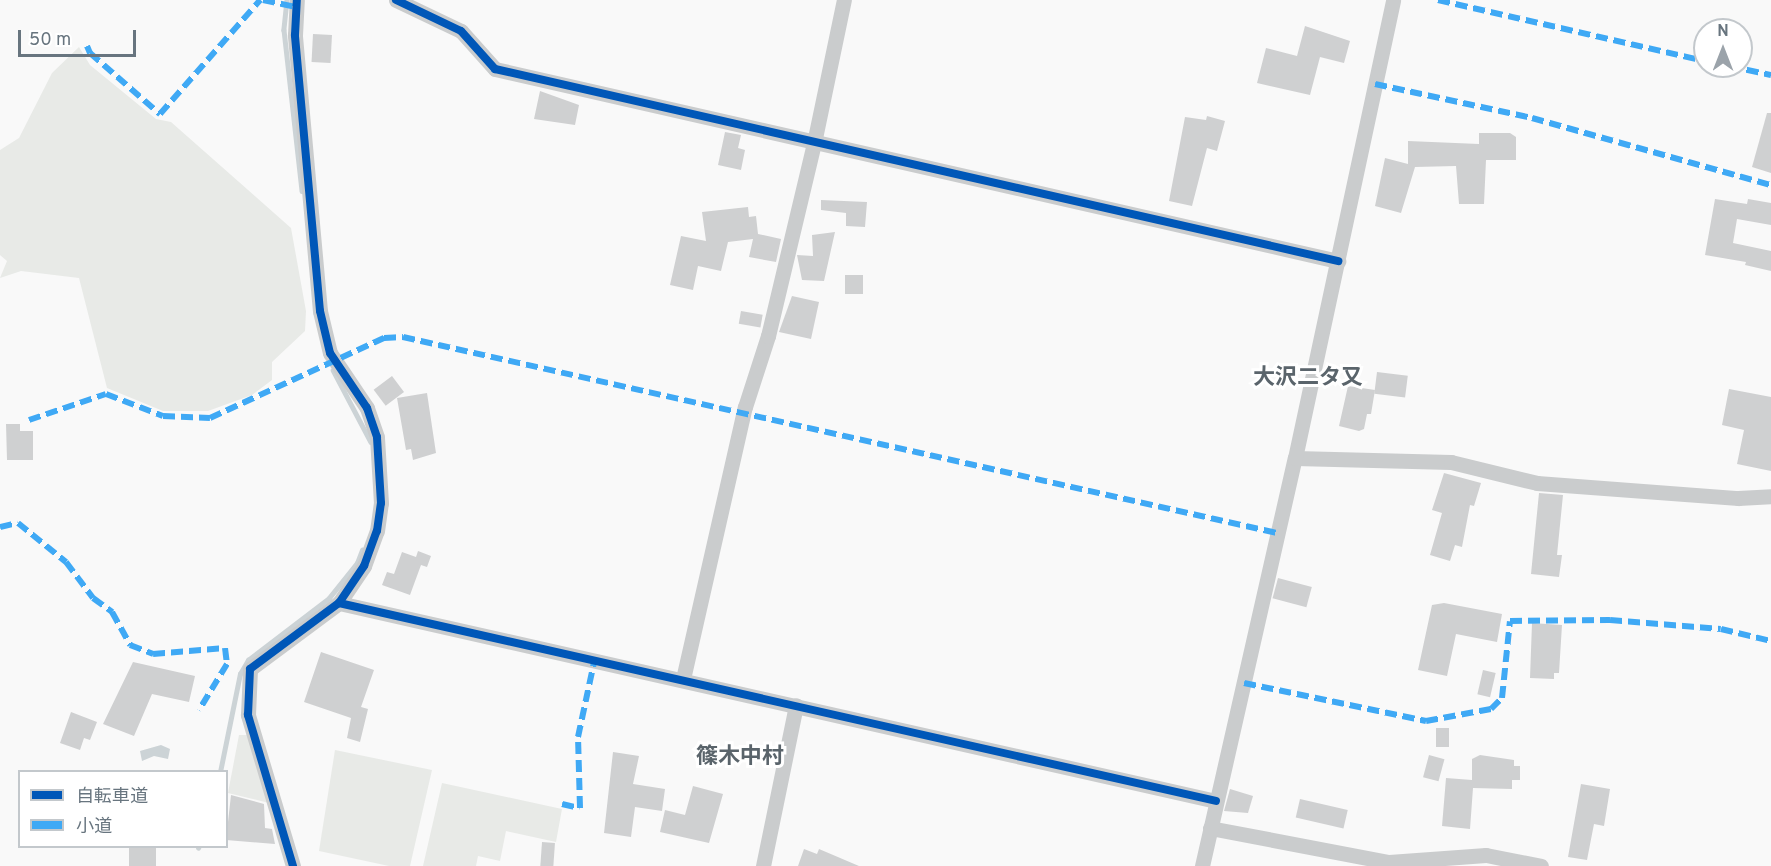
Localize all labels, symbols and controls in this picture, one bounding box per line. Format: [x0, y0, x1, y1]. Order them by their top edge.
scale bar [21, 18, 140, 56]
north arrow [1693, 18, 1753, 78]
text: N [1717, 22, 1729, 42]
text: 50 m [29, 29, 71, 52]
district label: 大沢二タ又 [1253, 366, 1363, 392]
district label: 篠木中村 [696, 745, 784, 771]
legend [18, 770, 228, 848]
text: 自転車道 [76, 786, 148, 809]
text: 小道 [76, 816, 112, 839]

